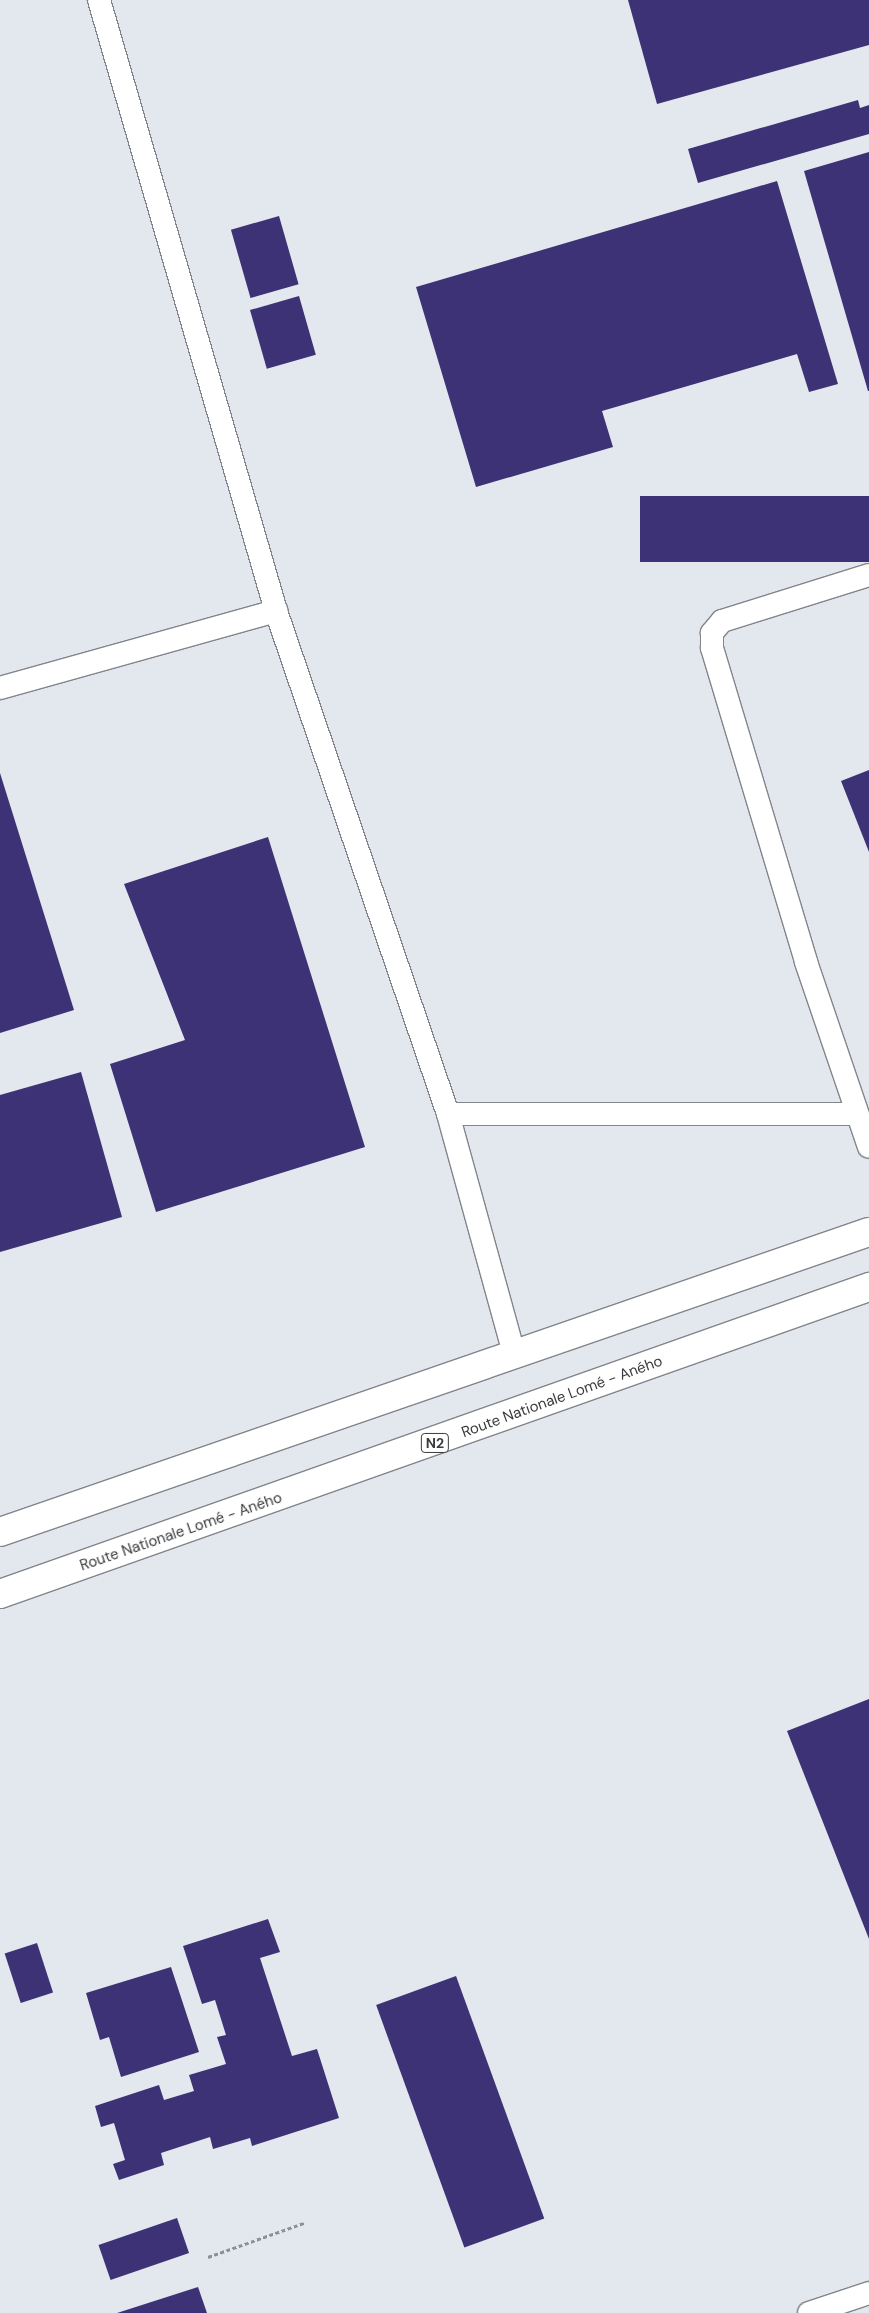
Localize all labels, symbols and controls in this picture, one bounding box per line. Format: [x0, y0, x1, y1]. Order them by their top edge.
street label: Route Nationale Lomé - Aného [459, 1352, 665, 1442]
road number: N2 [420, 1432, 450, 1455]
street label: Route Nationale Lomé - Aného [78, 1489, 284, 1575]

